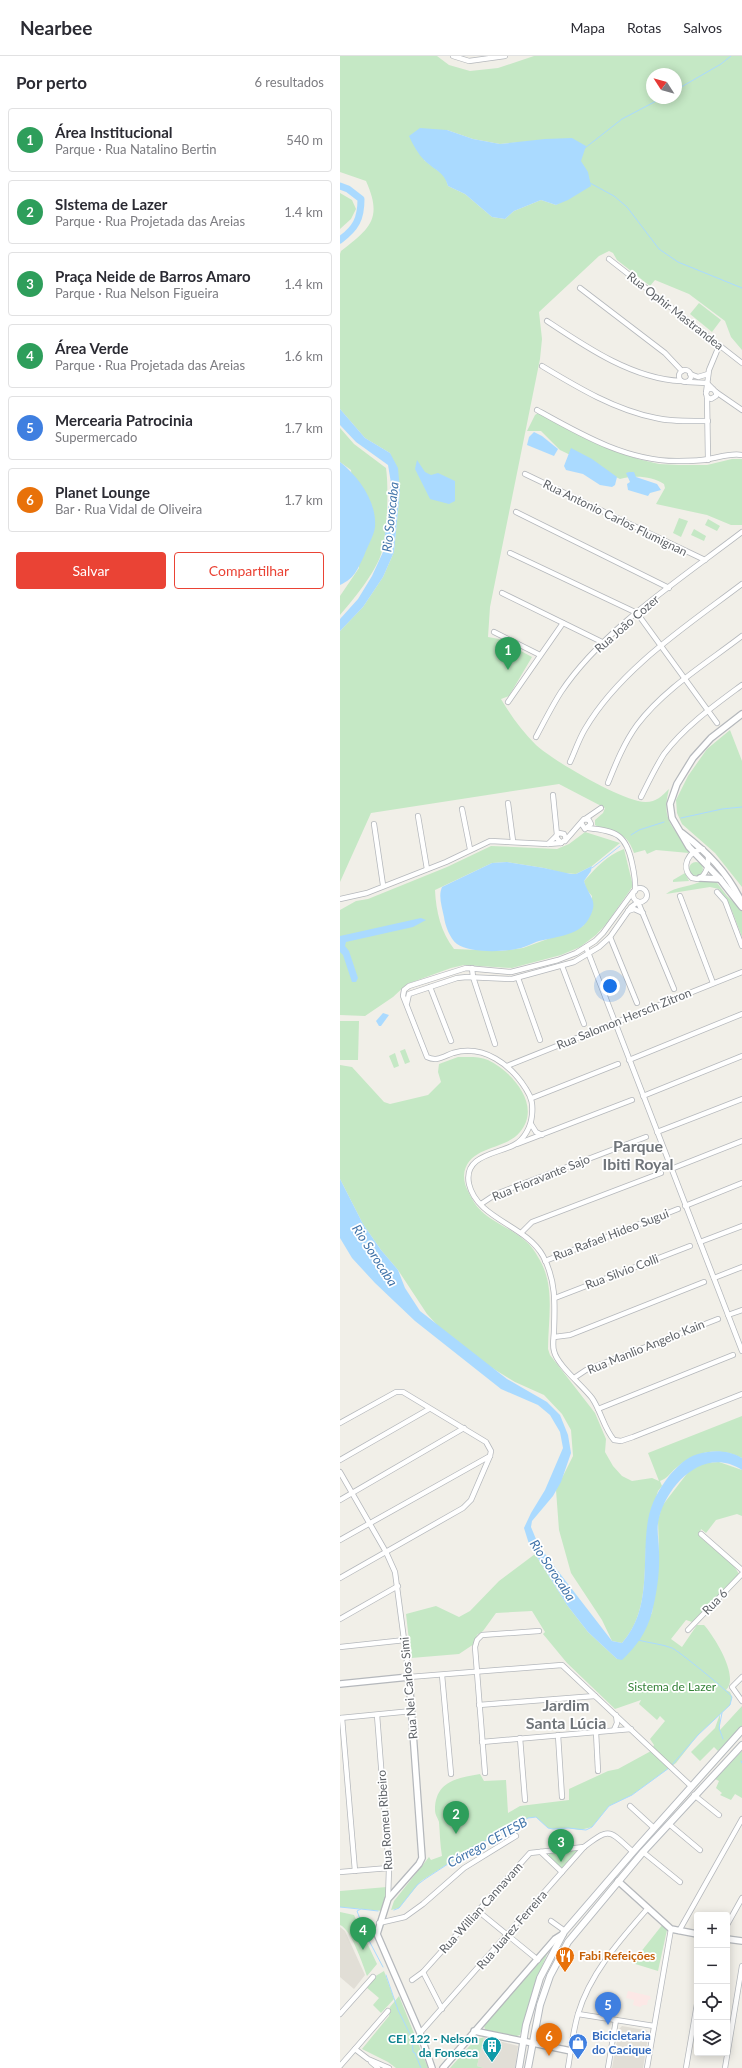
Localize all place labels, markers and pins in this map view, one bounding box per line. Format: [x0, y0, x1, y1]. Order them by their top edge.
pin: 1 [495, 637, 521, 670]
pin: 2 [443, 1801, 469, 1834]
pin: 3 [548, 1829, 574, 1862]
pin: 4 [350, 1917, 376, 1950]
restaurant icon: Fabi Refeições [554, 1945, 576, 1973]
place label: Fabi Refeições [579, 1948, 655, 1963]
pin: 5 [595, 1992, 621, 2025]
pin: 6 [536, 2023, 562, 2056]
place label: Bicicletaria do Cacique [592, 2028, 652, 2057]
place label: CEI 122 - Nelson da Fonseca [388, 2031, 478, 2060]
shop icon: Bicicletaria do Cacique [567, 2032, 589, 2060]
building icon: CEI 122 - Nelson da Fonseca [481, 2035, 503, 2063]

